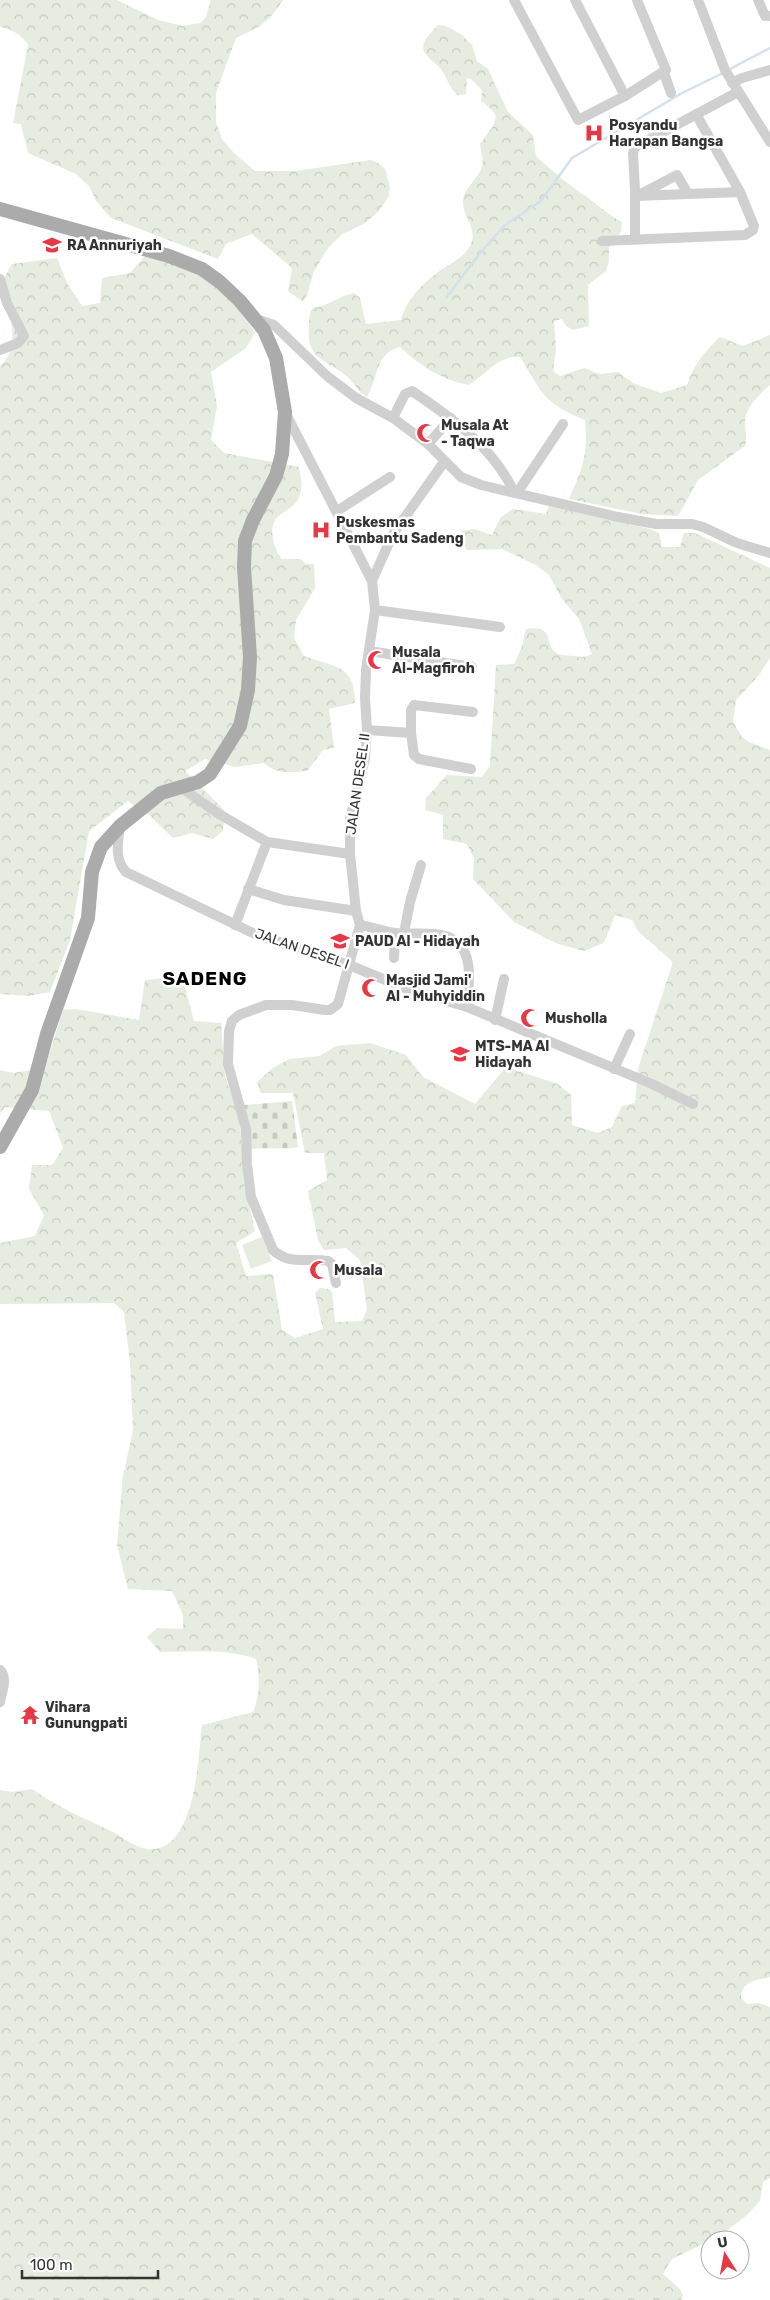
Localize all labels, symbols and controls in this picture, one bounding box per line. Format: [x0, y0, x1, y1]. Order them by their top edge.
place label: Posyandu Harapan Bangsa [609, 117, 723, 150]
hospital icon: Posyandu Harapan Bangsa [583, 122, 605, 144]
school or university icon: RA Annuriyah [41, 234, 63, 256]
place label: RA Annuriyah [67, 237, 162, 254]
place label: Musala At - Taqwa [441, 417, 509, 450]
mosque icon: Musala At - Taqwa [415, 422, 437, 444]
place label: Puskesmas Pembantu Sadeng [336, 514, 464, 547]
hospital icon: Puskesmas Pembantu Sadeng [310, 519, 332, 541]
place label: Musala Al-Magfiroh [392, 644, 475, 677]
mosque icon: Musala Al-Magfiroh [366, 649, 388, 671]
street label: JALAN DESEL II [342, 732, 374, 836]
street label: JALAN DESEL I [253, 925, 351, 973]
school or university icon: PAUD Al - Hidayah [329, 930, 351, 952]
place label: PAUD Al - Hidayah [355, 933, 480, 950]
district label: SADENG [162, 967, 248, 990]
place label: Masjid Jami' Al - Muhyiddin [386, 972, 485, 1005]
mosque icon: Masjid Jami' Al - Muhyiddin [360, 977, 382, 999]
mosque icon: Musholla [519, 1007, 541, 1029]
place label: Musholla [545, 1010, 607, 1027]
place label: MTS-MA Al Hidayah [475, 1038, 549, 1071]
school or university icon: MTS-MA Al Hidayah [449, 1043, 471, 1065]
mosque icon: Musala [308, 1259, 330, 1281]
place label: Musala [334, 1262, 383, 1279]
place label: Vihara Gunungpati [45, 1699, 127, 1732]
temple icon: Vihara Gunungpati [19, 1704, 41, 1726]
north arrow [700, 2230, 750, 2280]
text: U [716, 2233, 729, 2252]
scale bar [22, 2248, 159, 2280]
text: 100 m [30, 2256, 72, 2274]

